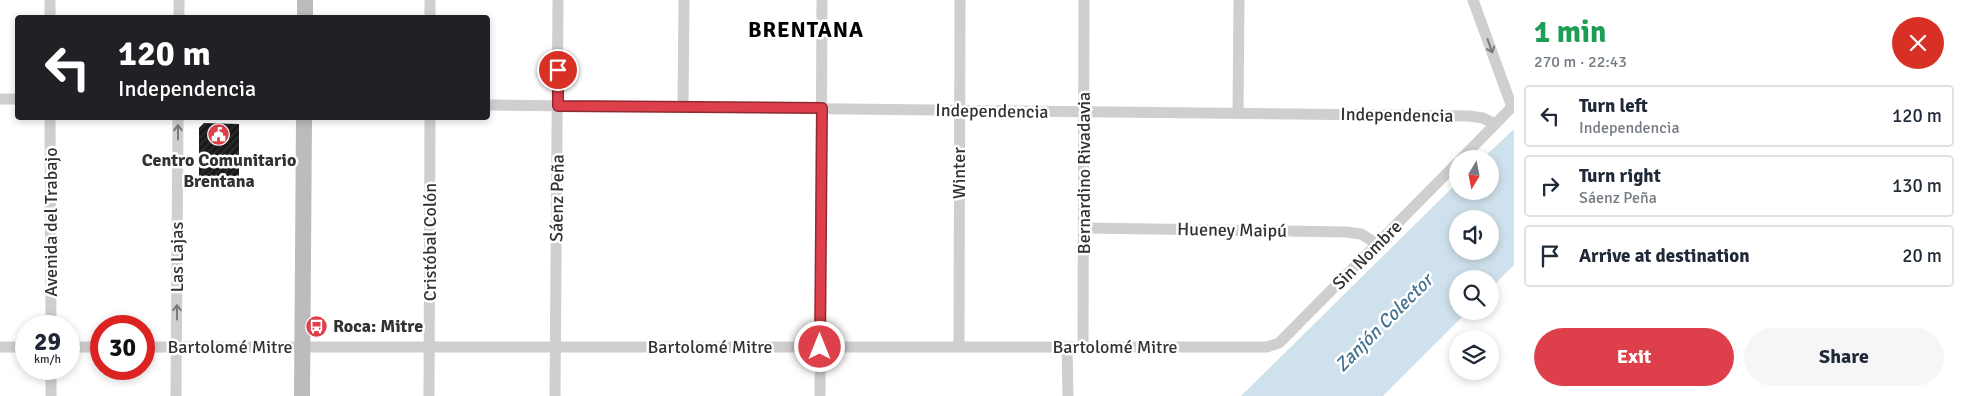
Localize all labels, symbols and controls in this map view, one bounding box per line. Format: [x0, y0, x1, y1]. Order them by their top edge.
text: 1 min [1534, 14, 1606, 51]
district label: BRENTANA [748, 16, 864, 43]
button: close [1892, 17, 1944, 69]
text: 120 m [118, 32, 211, 75]
icon: left [35, 35, 100, 100]
one-way arrow [1486, 38, 1495, 53]
pin [537, 49, 579, 91]
text: 270 m · 22:43 [1534, 52, 1627, 72]
icon: arrive [544, 56, 572, 84]
text: Independencia [118, 75, 256, 102]
street label: Bernardino Rivadavia [1073, 92, 1095, 254]
text: Turn left [1579, 94, 1648, 118]
street label: Independencia [935, 99, 1049, 123]
icon: left [1536, 102, 1564, 130]
street label: Independencia [1340, 103, 1454, 127]
text: 120 m [1892, 104, 1942, 128]
text: Independencia [1579, 118, 1680, 138]
public building icon: Centro Comunitario Brentana [207, 123, 231, 147]
one-way arrow [173, 125, 183, 141]
street label: Avenida del Trabajo [40, 147, 62, 297]
street label: Winter [948, 147, 970, 199]
place label: Centro Comunitario Brentana [142, 149, 296, 192]
north arrow [1449, 150, 1499, 200]
map controls [1449, 150, 1499, 380]
street label: Sáenz Peña [545, 154, 569, 242]
text: Turn right [1579, 164, 1661, 188]
icon: right [1536, 172, 1564, 200]
text: 130 m [1892, 174, 1942, 198]
street label: Cristóbal Colón [419, 183, 441, 301]
text: Sáenz Peña [1579, 188, 1657, 208]
button: sound [1449, 210, 1499, 260]
street label: Sin Nombre [1328, 216, 1406, 294]
street label: Hueney Maipú [1177, 218, 1287, 242]
street label: Las Lajas [166, 222, 188, 292]
icon: arrive [1536, 242, 1564, 270]
text: Arrive at destination [1579, 244, 1750, 268]
text: 20 m [1902, 244, 1942, 268]
water label: Zanjón Colector [1330, 267, 1440, 377]
button: search [1449, 270, 1499, 320]
one-way arrow [172, 305, 182, 321]
bus stop icon: Roca: Mitre [305, 314, 329, 338]
speed limit sign: 30 [90, 315, 155, 380]
place label: Roca: Mitre [333, 315, 423, 337]
position arrow [793, 320, 845, 372]
text: 29 [34, 326, 61, 357]
button: Exit [1534, 328, 1734, 386]
button: Share [1744, 328, 1944, 386]
button: layers [1449, 330, 1499, 380]
street label: Bartolomé Mitre [167, 336, 293, 358]
street label: Bartolomé Mitre [647, 336, 773, 358]
street label: Bartolomé Mitre [1052, 336, 1178, 358]
text: km/h [34, 352, 61, 367]

